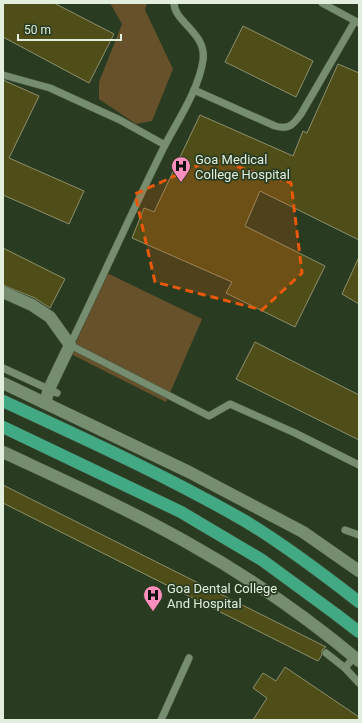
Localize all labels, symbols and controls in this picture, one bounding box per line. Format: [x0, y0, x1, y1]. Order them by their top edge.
scale bar [18, 16, 121, 42]
text: 50 m [24, 23, 51, 37]
place label: Goa Medical College Hospital [195, 152, 290, 182]
hospital icon: Goa Medical College Hospital [170, 155, 192, 183]
place label: Goa Dental College And Hospital [167, 581, 277, 611]
hospital icon: Goa Dental College And Hospital [142, 584, 164, 612]

